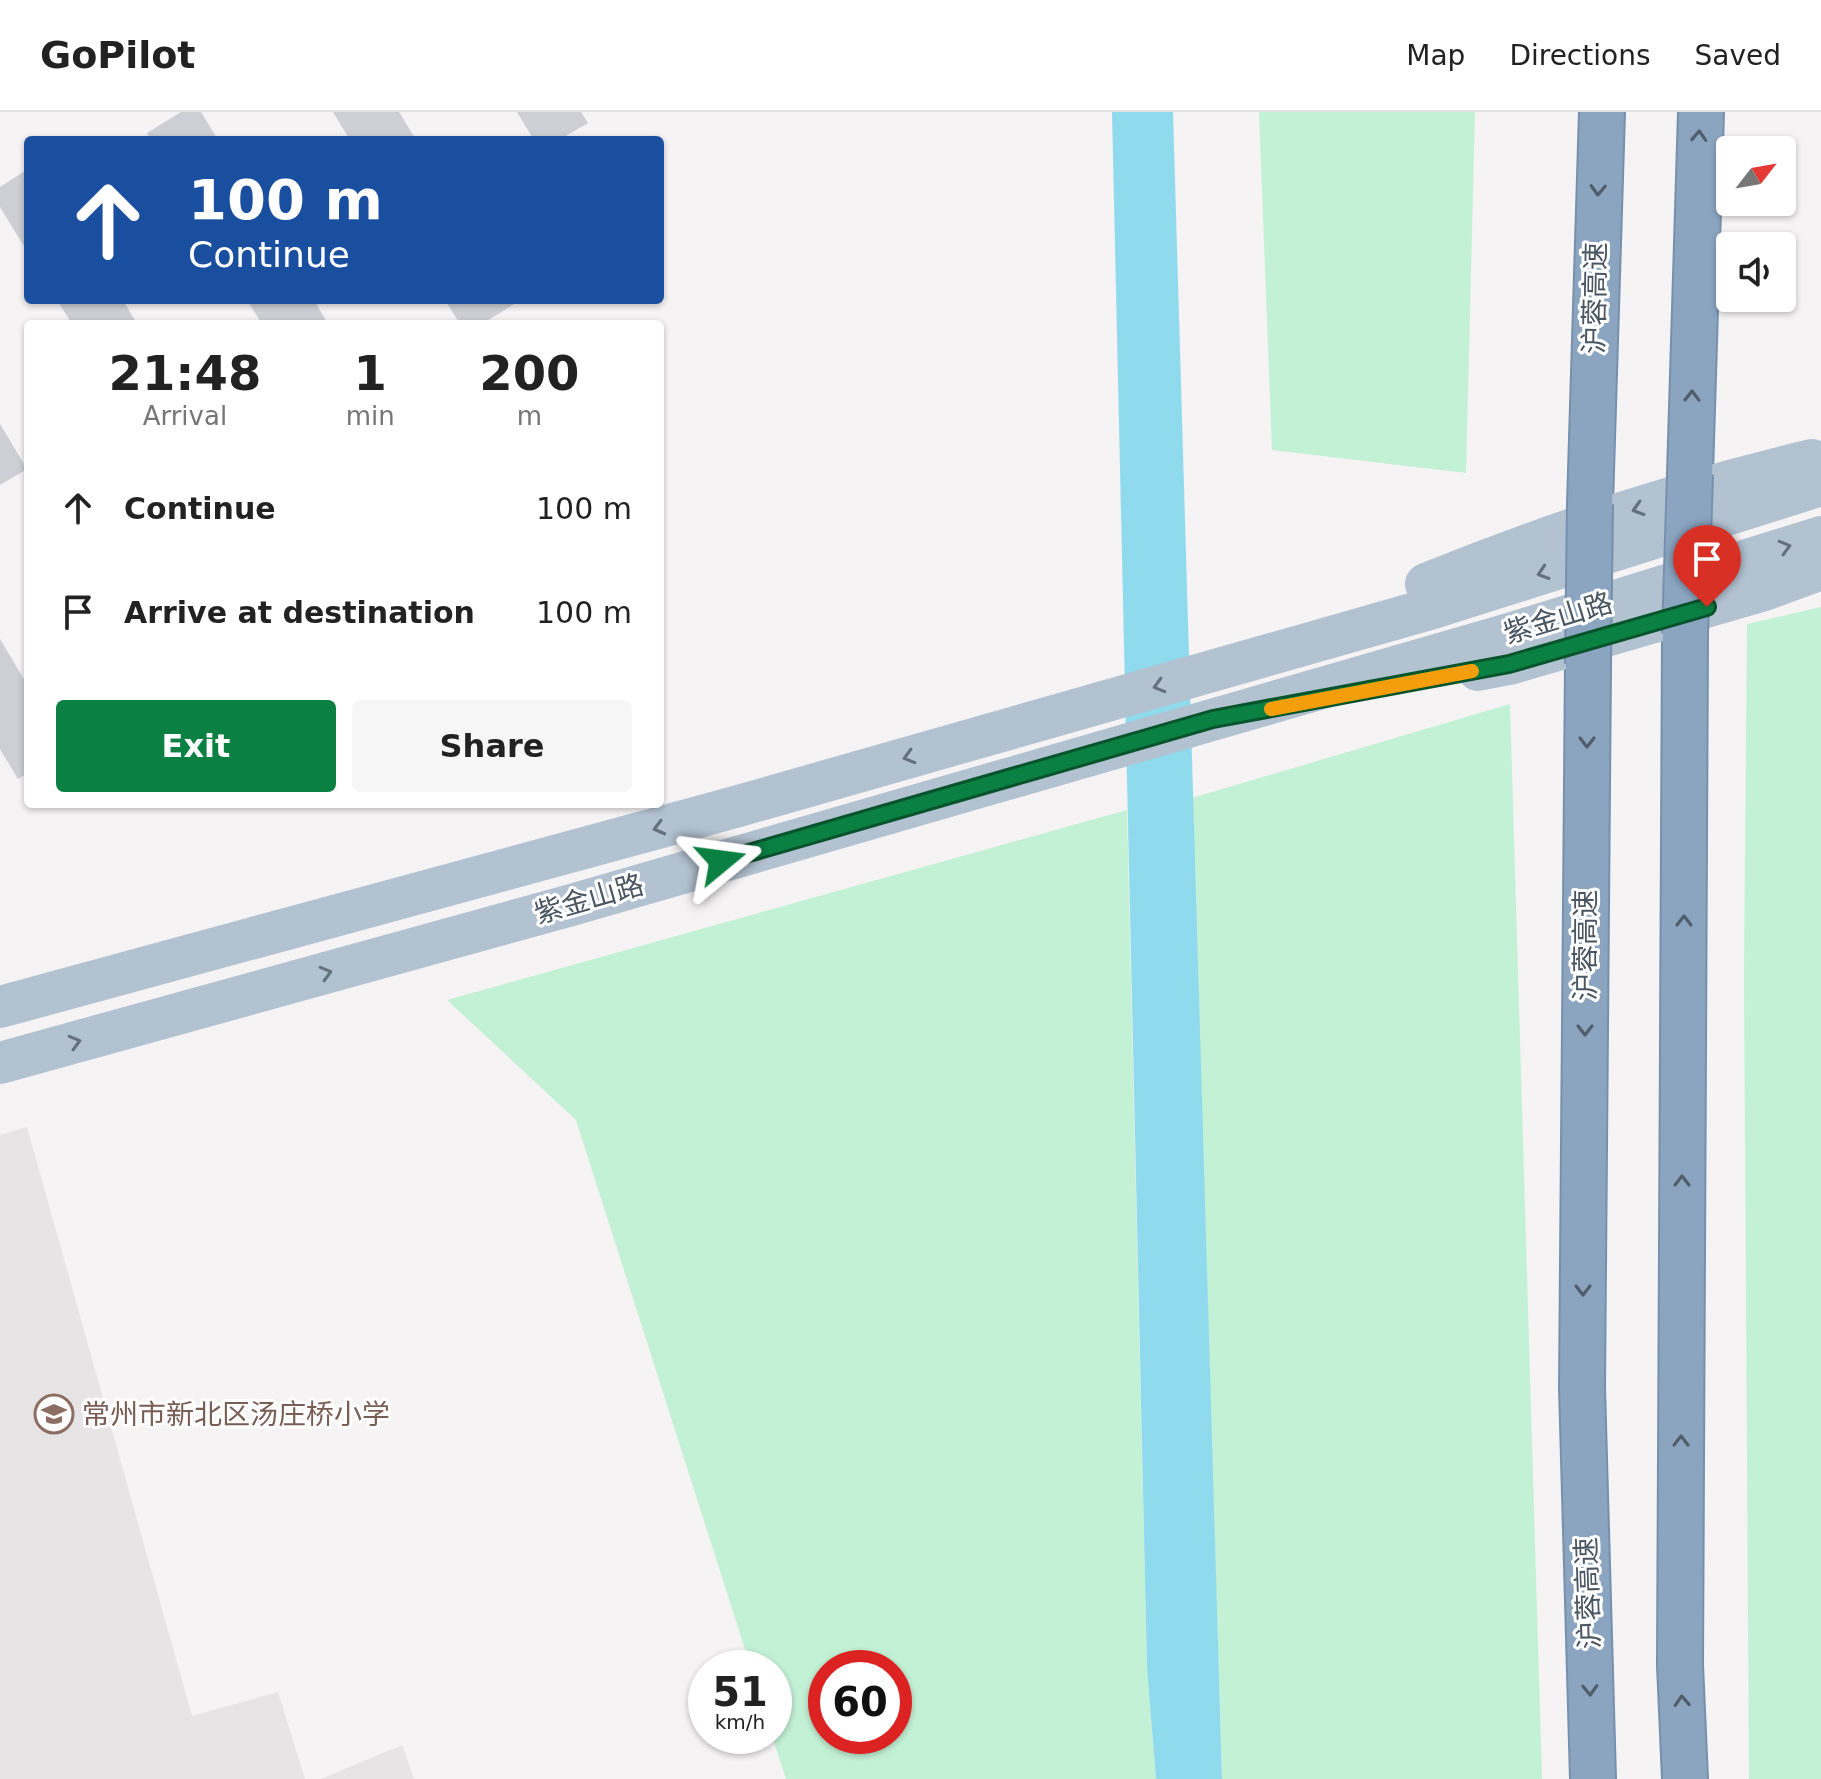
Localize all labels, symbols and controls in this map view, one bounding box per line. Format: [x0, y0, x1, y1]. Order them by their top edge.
text: GoPilot [40, 33, 195, 77]
text: Map [1406, 39, 1465, 72]
text: Directions [1509, 39, 1650, 72]
text: Saved [1694, 39, 1781, 72]
one-way arrow [1691, 129, 1708, 142]
north arrow [1716, 136, 1796, 216]
map controls [1716, 136, 1796, 312]
text: 100 m [188, 167, 383, 232]
icon: ahead [56, 168, 160, 272]
one-way arrow [1590, 184, 1607, 197]
button: sound [1716, 232, 1796, 312]
text: Continue [188, 234, 350, 275]
street label: 沪蓉高速 [1578, 242, 1612, 354]
text: 21:48 [108, 345, 261, 401]
text: 1 [354, 345, 387, 401]
text: 200 [479, 345, 579, 401]
one-way arrow [1683, 389, 1701, 402]
text: Arrival [143, 401, 227, 431]
text: min [346, 401, 395, 431]
text: m [517, 401, 542, 431]
icon: ahead [56, 486, 100, 530]
text: Continue [124, 491, 276, 526]
text: 100 m [536, 491, 632, 526]
one-way arrow [1632, 500, 1646, 516]
pin [1673, 525, 1741, 607]
icon: arrive [1685, 537, 1729, 581]
one-way arrow [1777, 540, 1791, 556]
one-way arrow [1536, 563, 1550, 579]
street label: 紫金山路 [1500, 586, 1616, 650]
icon: arrive [56, 590, 100, 634]
text: Arrive at destination [124, 595, 475, 630]
text: 100 m [536, 595, 632, 630]
one-way arrow [1153, 677, 1166, 693]
button: Exit [56, 700, 336, 792]
button: Share [352, 700, 632, 792]
one-way arrow [1578, 736, 1596, 749]
one-way arrow [903, 748, 916, 765]
one-way arrow [652, 818, 666, 835]
position arrow [679, 819, 763, 903]
street label: 紫金山路 [531, 868, 647, 930]
street label: 沪蓉高速 [1569, 889, 1602, 1001]
one-way arrow [1675, 914, 1693, 927]
one-way arrow [318, 966, 332, 982]
one-way arrow [1576, 1024, 1594, 1037]
one-way arrow [68, 1035, 82, 1052]
one-way arrow [1673, 1174, 1691, 1187]
one-way arrow [1574, 1284, 1592, 1297]
school or university icon: 常州市新北区汤庄桥小学 [33, 1393, 75, 1435]
place label: 常州市新北区汤庄桥小学 [82, 1398, 390, 1431]
one-way arrow [1672, 1434, 1690, 1447]
street label: 沪蓉高速 [1570, 1536, 1606, 1650]
speed limit sign: 60 [808, 1650, 912, 1754]
text: 51 [712, 1669, 768, 1715]
one-way arrow [1582, 1684, 1599, 1697]
one-way arrow [1673, 1694, 1690, 1707]
text: km/h [715, 1710, 765, 1734]

